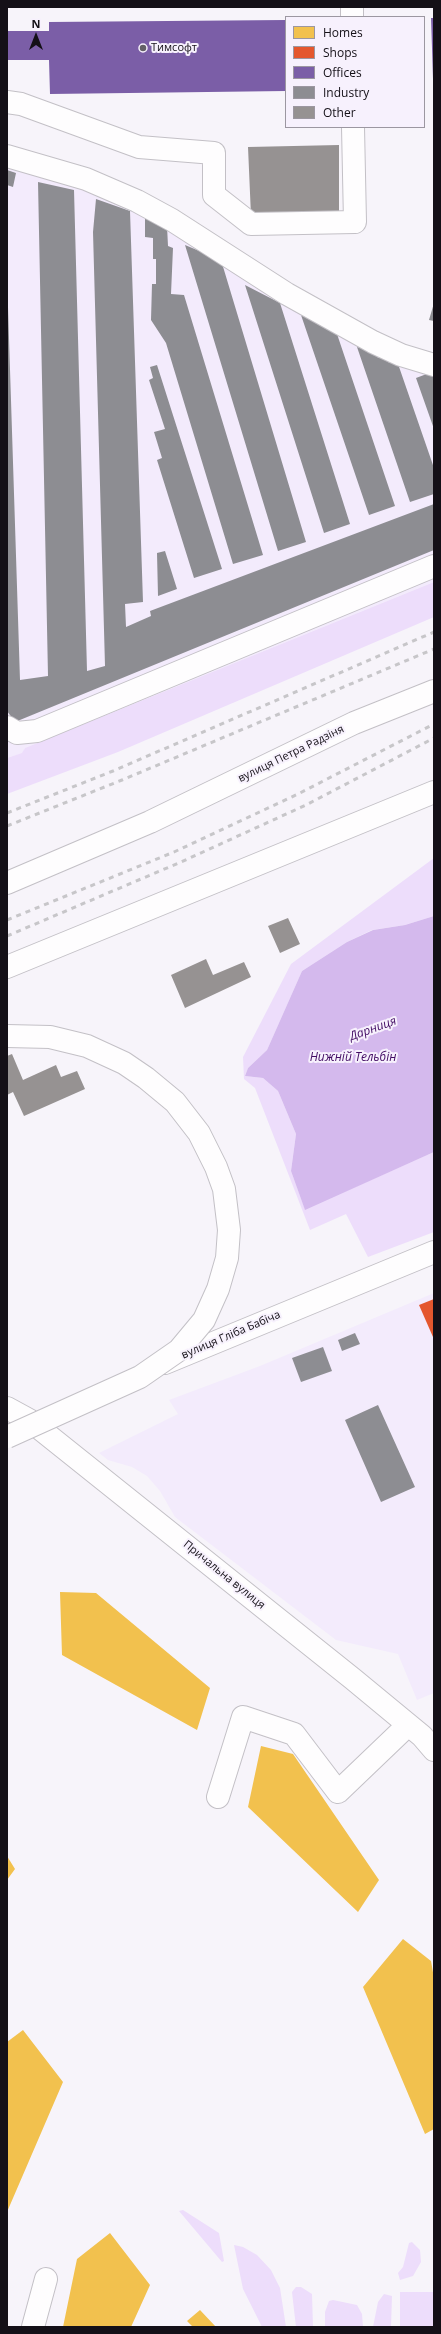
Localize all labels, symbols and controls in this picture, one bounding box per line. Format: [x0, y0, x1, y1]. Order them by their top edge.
north arrow [16, 16, 56, 56]
text: N [32, 16, 40, 31]
legend [285, 16, 425, 128]
text: Homes [323, 24, 363, 41]
place label: Тимсофт [151, 41, 197, 55]
marker: Тимсофт [138, 43, 148, 53]
text: Shops [323, 44, 357, 61]
text: Offices [323, 64, 362, 81]
text: Industry [323, 84, 369, 101]
text: Other [323, 104, 356, 121]
street label: вулиця Петра Радзіня [236, 723, 346, 785]
water label: Дарниця [348, 1014, 398, 1044]
water label: Нижній Тельбін [310, 1051, 396, 1065]
street label: вулиця Гліба Бабіча [180, 1308, 282, 1362]
street label: Причальна вулиця [180, 1538, 268, 1612]

